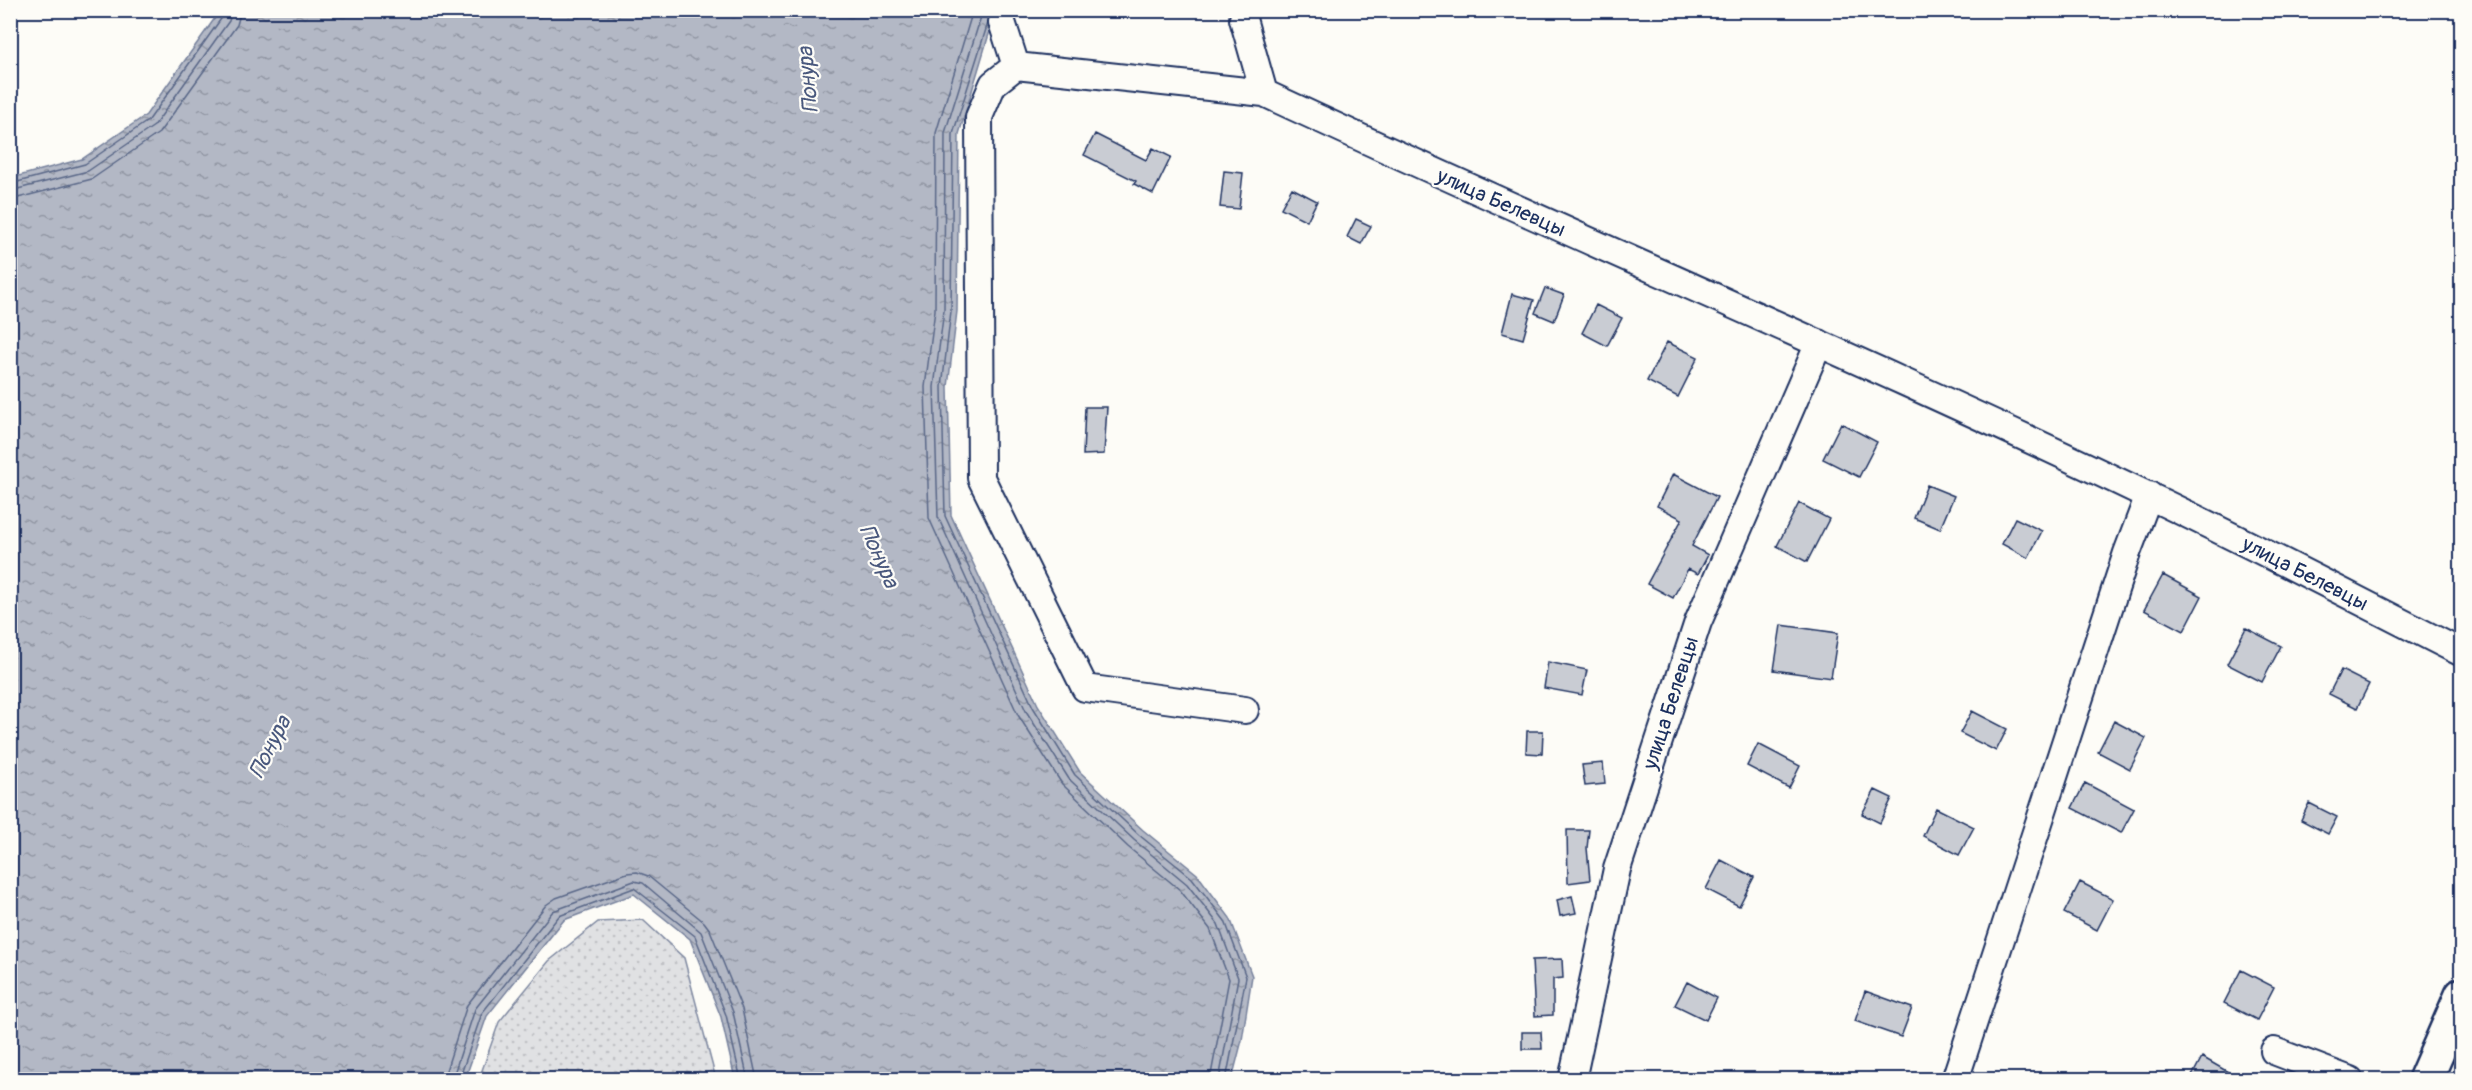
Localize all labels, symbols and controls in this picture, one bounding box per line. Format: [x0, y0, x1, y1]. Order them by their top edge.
water label: Понура [791, 44, 825, 114]
street label: улица Белевцы [1431, 162, 1570, 243]
water label: Понура [853, 520, 906, 593]
street label: улица Белевцы [2236, 530, 2373, 617]
street label: улица Белевцы [1636, 633, 1705, 774]
water label: Понура [243, 710, 298, 783]

